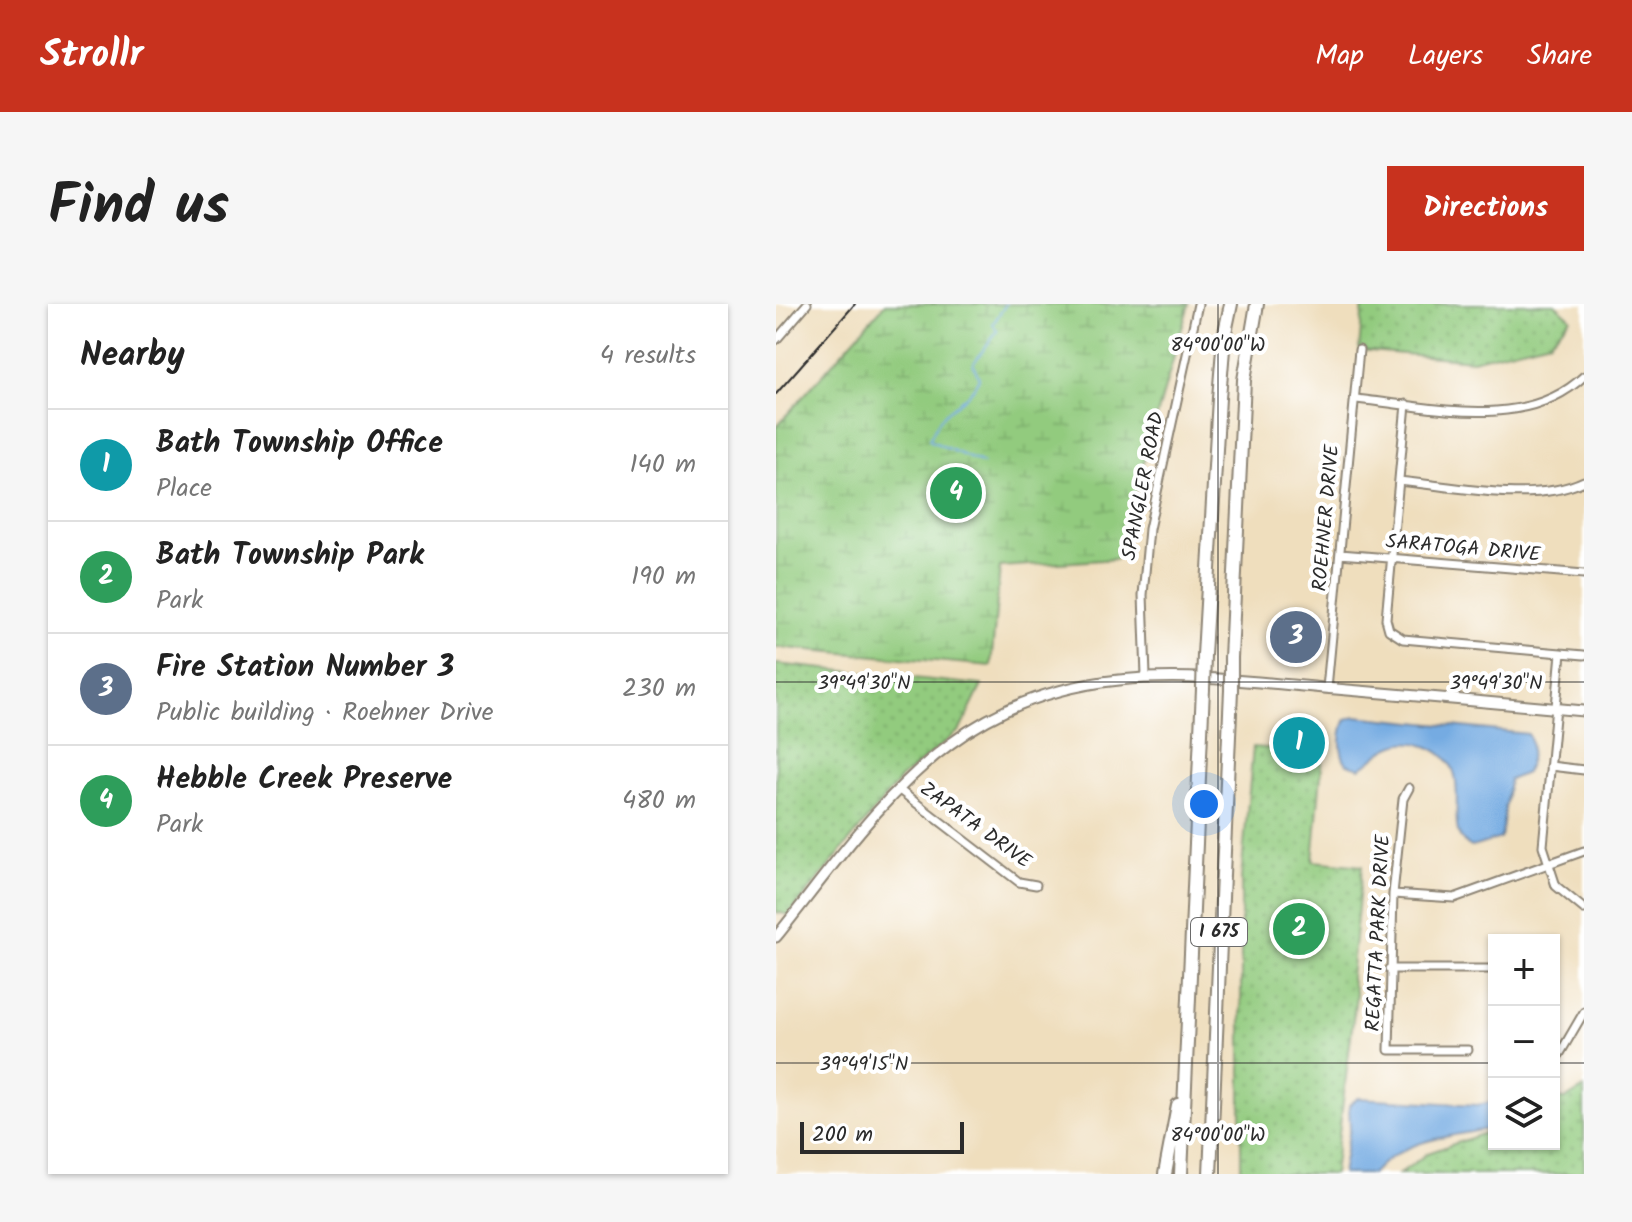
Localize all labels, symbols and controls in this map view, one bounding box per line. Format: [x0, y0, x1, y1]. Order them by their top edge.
text: Strollr [40, 26, 143, 86]
text: Map [1315, 34, 1364, 79]
text: Layers [1408, 34, 1483, 79]
text: Share [1527, 34, 1592, 79]
text: Find us [48, 163, 229, 253]
button: Directions [1387, 166, 1584, 251]
text: Nearby [80, 329, 185, 383]
text: 84°00'00"W [1171, 330, 1266, 362]
text: 4 results [600, 335, 696, 377]
street label: SPANGLER ROAD [1114, 409, 1174, 563]
text: Bath Township Office [156, 420, 443, 468]
street label: ROEHNER DRIVE [1305, 442, 1349, 593]
text: 1 [102, 444, 110, 486]
text: 140 m [629, 444, 696, 486]
pin: 4 [930, 463, 982, 523]
text: Place [156, 468, 212, 510]
street label: SARATOGA DRIVE [1384, 526, 1543, 572]
text: Bath Township Park [156, 532, 424, 580]
text: 2 [98, 556, 114, 598]
text: 190 m [631, 556, 696, 598]
text: Park [156, 580, 203, 622]
pin: 3 [1270, 607, 1322, 667]
text: Fire Station Number 3 [156, 644, 454, 692]
text: 3 [99, 668, 113, 710]
text: 230 m [622, 668, 696, 710]
text: 39°49'30"N [817, 668, 911, 700]
text: 39°49'30"N [1449, 668, 1543, 700]
text: Public building · Roehner Drive [156, 692, 493, 734]
pin: 1 [1273, 713, 1325, 773]
text: Hebble Creek Preserve [156, 756, 452, 804]
street label: ZAPATA DRIVE [912, 774, 1039, 878]
text: 4 [99, 780, 113, 822]
text: 480 m [622, 780, 696, 822]
your location [1184, 784, 1224, 824]
text: Park [156, 804, 203, 846]
street label: REGATTA PARK DRIVE [1358, 832, 1400, 1032]
pin: 2 [1273, 899, 1325, 959]
road number: I 675 [1191, 918, 1247, 946]
map controls [1488, 934, 1560, 1150]
button: + [1488, 934, 1560, 1006]
button: − [1488, 1006, 1560, 1078]
text: 39°49'15"N [820, 1049, 908, 1081]
button: layers [1488, 1078, 1560, 1150]
scale bar [800, 1118, 964, 1154]
text: 200 m [812, 1118, 873, 1153]
text: 84°00'00"W [1171, 1120, 1266, 1152]

